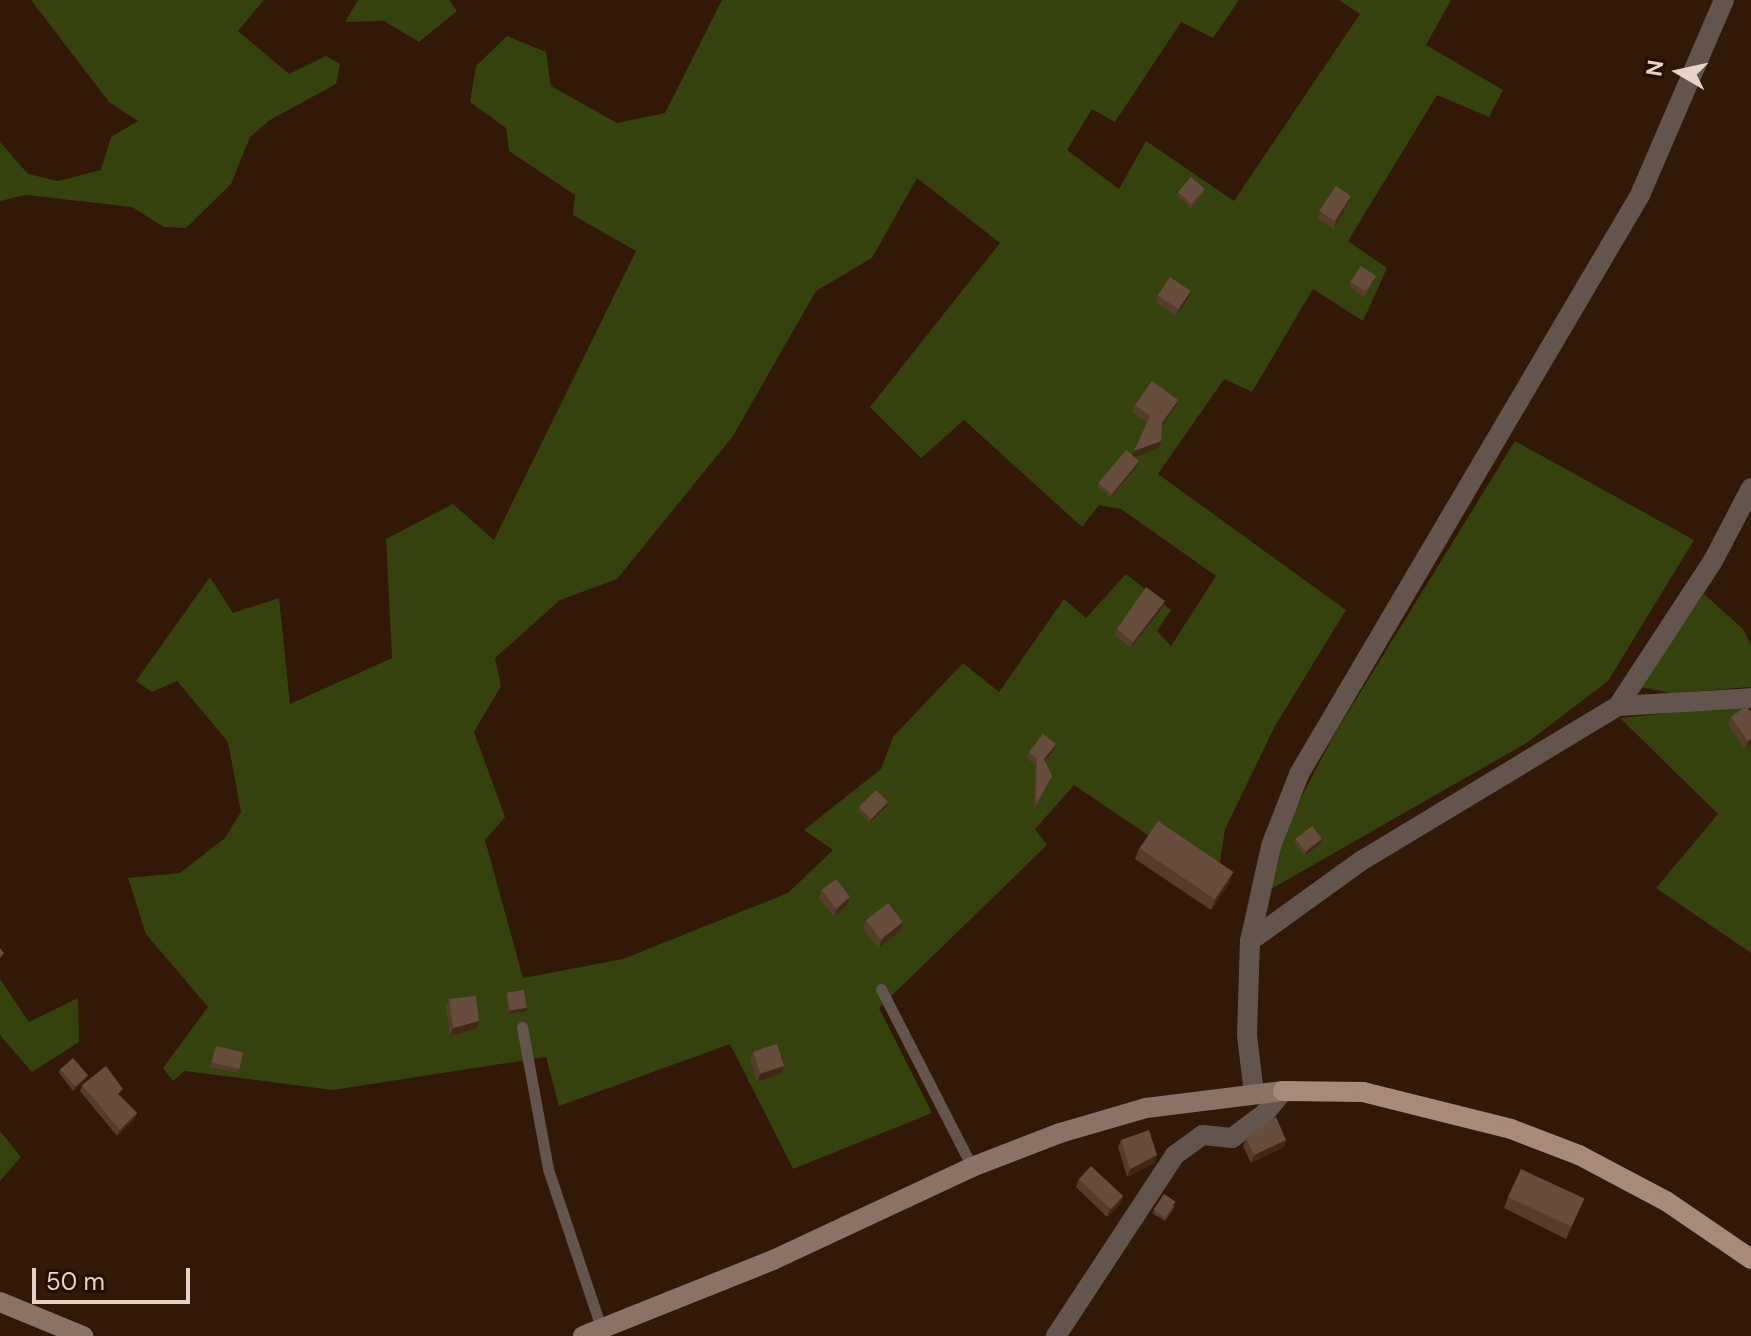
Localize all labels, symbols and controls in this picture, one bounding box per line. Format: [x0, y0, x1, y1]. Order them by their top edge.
north arrow [1639, 32, 1719, 112]
text: N [1639, 58, 1670, 78]
scale bar [36, 1252, 194, 1302]
text: 50 m [46, 1266, 105, 1297]

